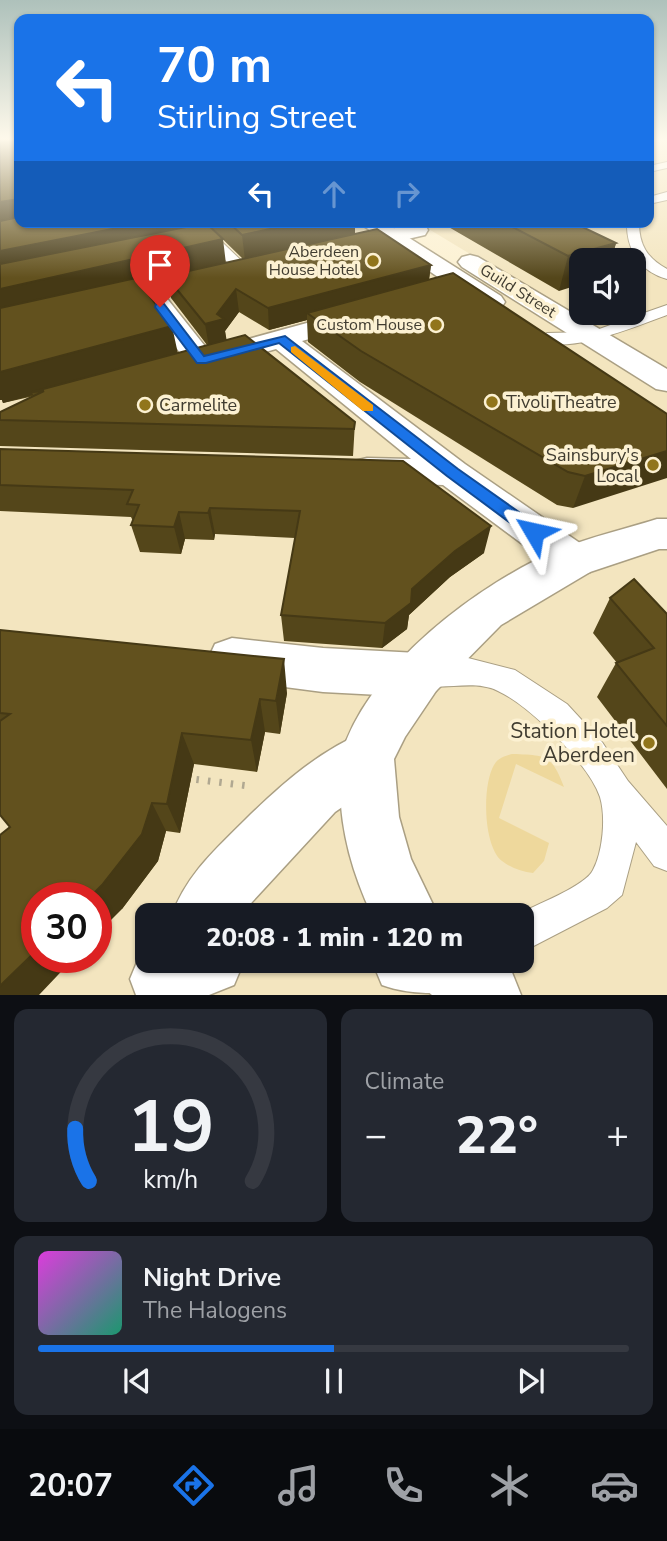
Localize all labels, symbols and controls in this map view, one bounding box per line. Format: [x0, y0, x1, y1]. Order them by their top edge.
text: 70 m [157, 32, 272, 99]
icon: left [42, 42, 133, 133]
text: Stirling Street [157, 96, 356, 139]
icon: left [242, 175, 280, 213]
icon: ahead [315, 175, 353, 213]
icon: right [388, 175, 426, 213]
pin [130, 235, 190, 307]
place label: Aberdeen House Hotel [269, 241, 359, 281]
icon: arrive [141, 246, 179, 284]
map controls [569, 248, 646, 325]
button: sound [569, 248, 646, 325]
marker: Aberdeen House Hotel [365, 253, 381, 269]
street label: Guild Street [476, 259, 561, 323]
place label: Custom House [316, 314, 422, 336]
marker: Custom House [428, 317, 444, 333]
place label: Tivoli Theatre [506, 390, 617, 414]
place label: Carmelite [159, 393, 237, 417]
marker: Tivoli Theatre [484, 394, 500, 410]
marker: Carmelite [137, 397, 153, 413]
place label: Sainsbury's Local [546, 443, 640, 488]
marker: Sainsbury's Local [645, 457, 661, 473]
position arrow [497, 495, 571, 569]
place label: Station Hotel Aberdeen [510, 717, 636, 769]
marker: Station Hotel Aberdeen [641, 735, 657, 751]
speed limit sign: 30 [21, 882, 112, 973]
text: 20:08 · 1 min · 120 m [206, 920, 463, 955]
text: Climate [365, 1066, 444, 1097]
text: 19 [127, 1078, 214, 1178]
text: 22° [456, 1100, 538, 1171]
text: − [365, 1110, 387, 1161]
text: + [606, 1110, 629, 1161]
text: km/h [143, 1163, 198, 1197]
text: Night Drive [143, 1260, 281, 1295]
text: The Halogens [143, 1295, 287, 1326]
icon: previous [118, 1362, 156, 1400]
icon: pause [315, 1362, 353, 1400]
icon: next [512, 1362, 550, 1400]
icon: directions [169, 1461, 218, 1510]
icon: music [274, 1461, 323, 1510]
icon: phone [379, 1461, 428, 1510]
icon: climate [485, 1461, 534, 1510]
icon: car [590, 1461, 639, 1510]
text: 20:07 [28, 1464, 113, 1507]

